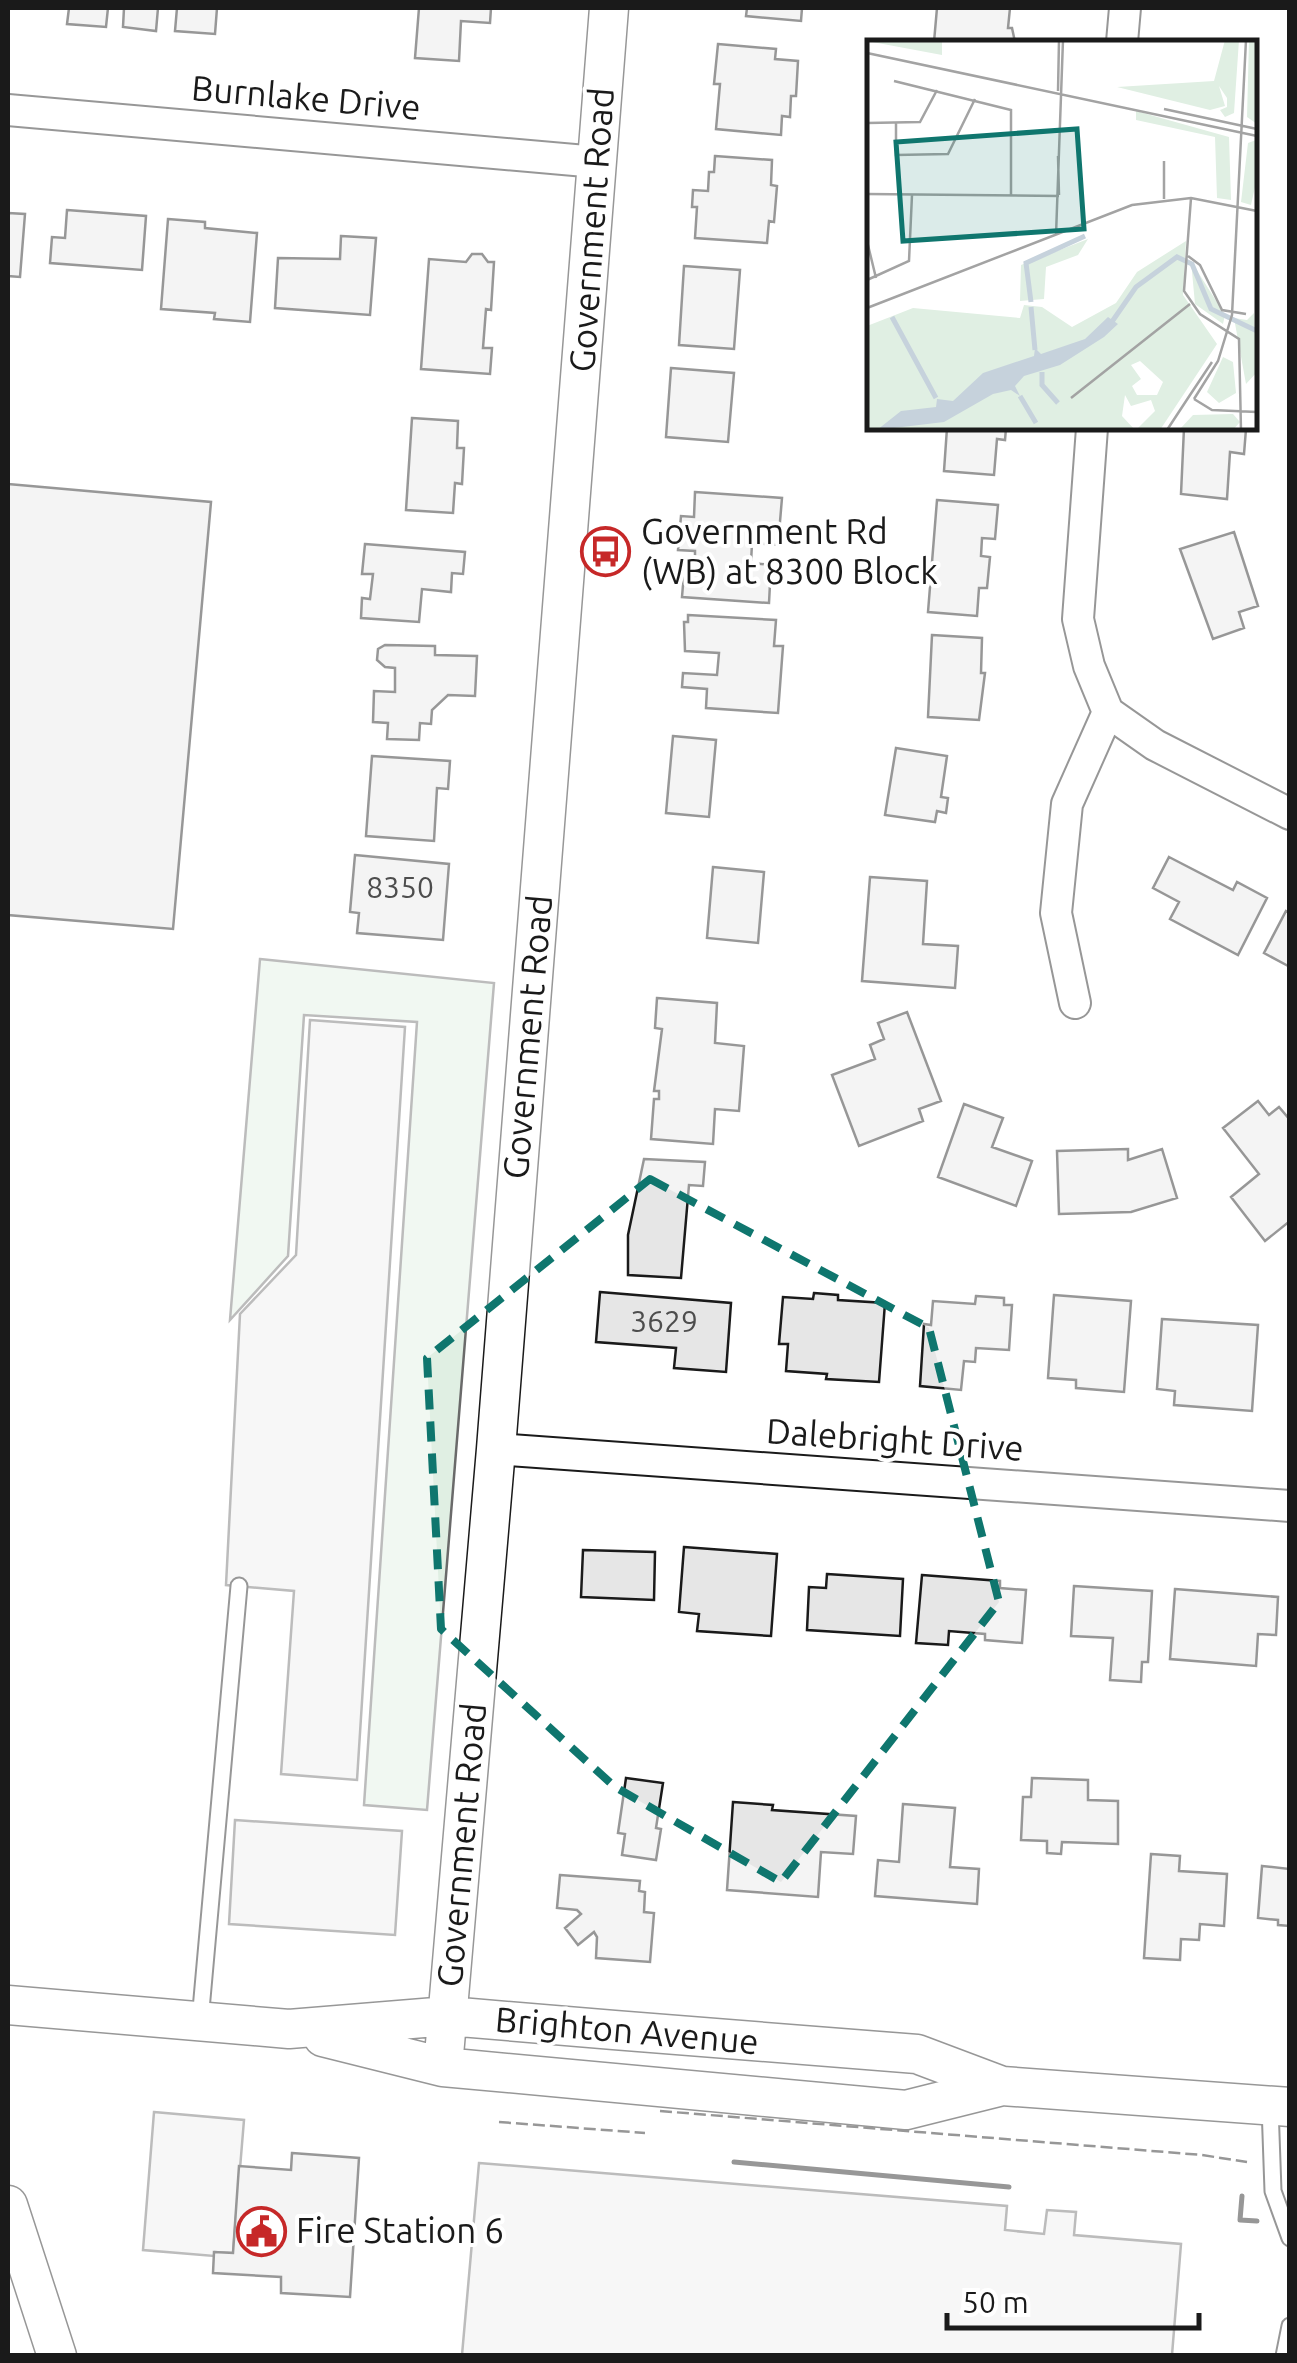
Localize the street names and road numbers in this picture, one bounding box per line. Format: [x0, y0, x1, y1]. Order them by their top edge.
street label: Burnlake Drive [190, 67, 422, 127]
street label: Government Road [561, 86, 621, 374]
street label: Government Road [495, 893, 559, 1181]
street label: Dalebright Drive [765, 1410, 1025, 1468]
street label: Government Road [429, 1701, 493, 1989]
street label: Brighton Avenue [494, 1999, 760, 2061]

